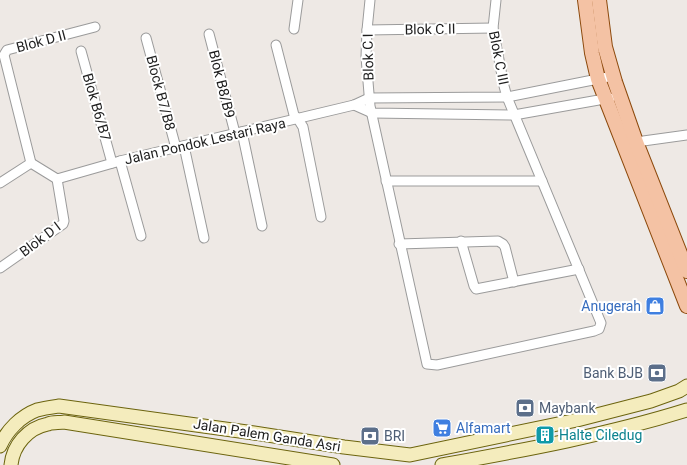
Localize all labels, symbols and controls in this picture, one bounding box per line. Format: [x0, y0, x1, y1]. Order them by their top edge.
street label: Blok C II [404, 21, 456, 37]
street label: Blok D II [14, 27, 68, 55]
street label: Blok C III [486, 30, 512, 86]
street label: Blok C I [360, 33, 376, 81]
street label: Blok B8/B9 [206, 48, 238, 120]
street label: Block B7/B8 [143, 54, 179, 132]
street label: Blok B6/B7 [80, 71, 114, 143]
street label: Jalan Pondok Lestari Raya [123, 115, 287, 167]
street label: Blok D I [16, 218, 64, 260]
shop icon: Anugerah [644, 295, 666, 317]
place label: Anugerah [581, 298, 641, 314]
bank icon: Bank BJB [646, 362, 668, 384]
place label: Bank BJB [583, 365, 643, 381]
bank icon: Maybank [514, 397, 536, 419]
place label: Maybank [539, 400, 597, 416]
street label: Jalan Palem Ganda Asri [192, 415, 342, 455]
supermarket icon: Alfamart [431, 417, 453, 439]
place label: Alfamart [456, 420, 511, 436]
building icon: Halte Ciledug [534, 424, 556, 446]
bank icon: BRI [359, 425, 381, 447]
place label: Halte Ciledug [559, 427, 642, 443]
place label: BRI [384, 428, 405, 444]

